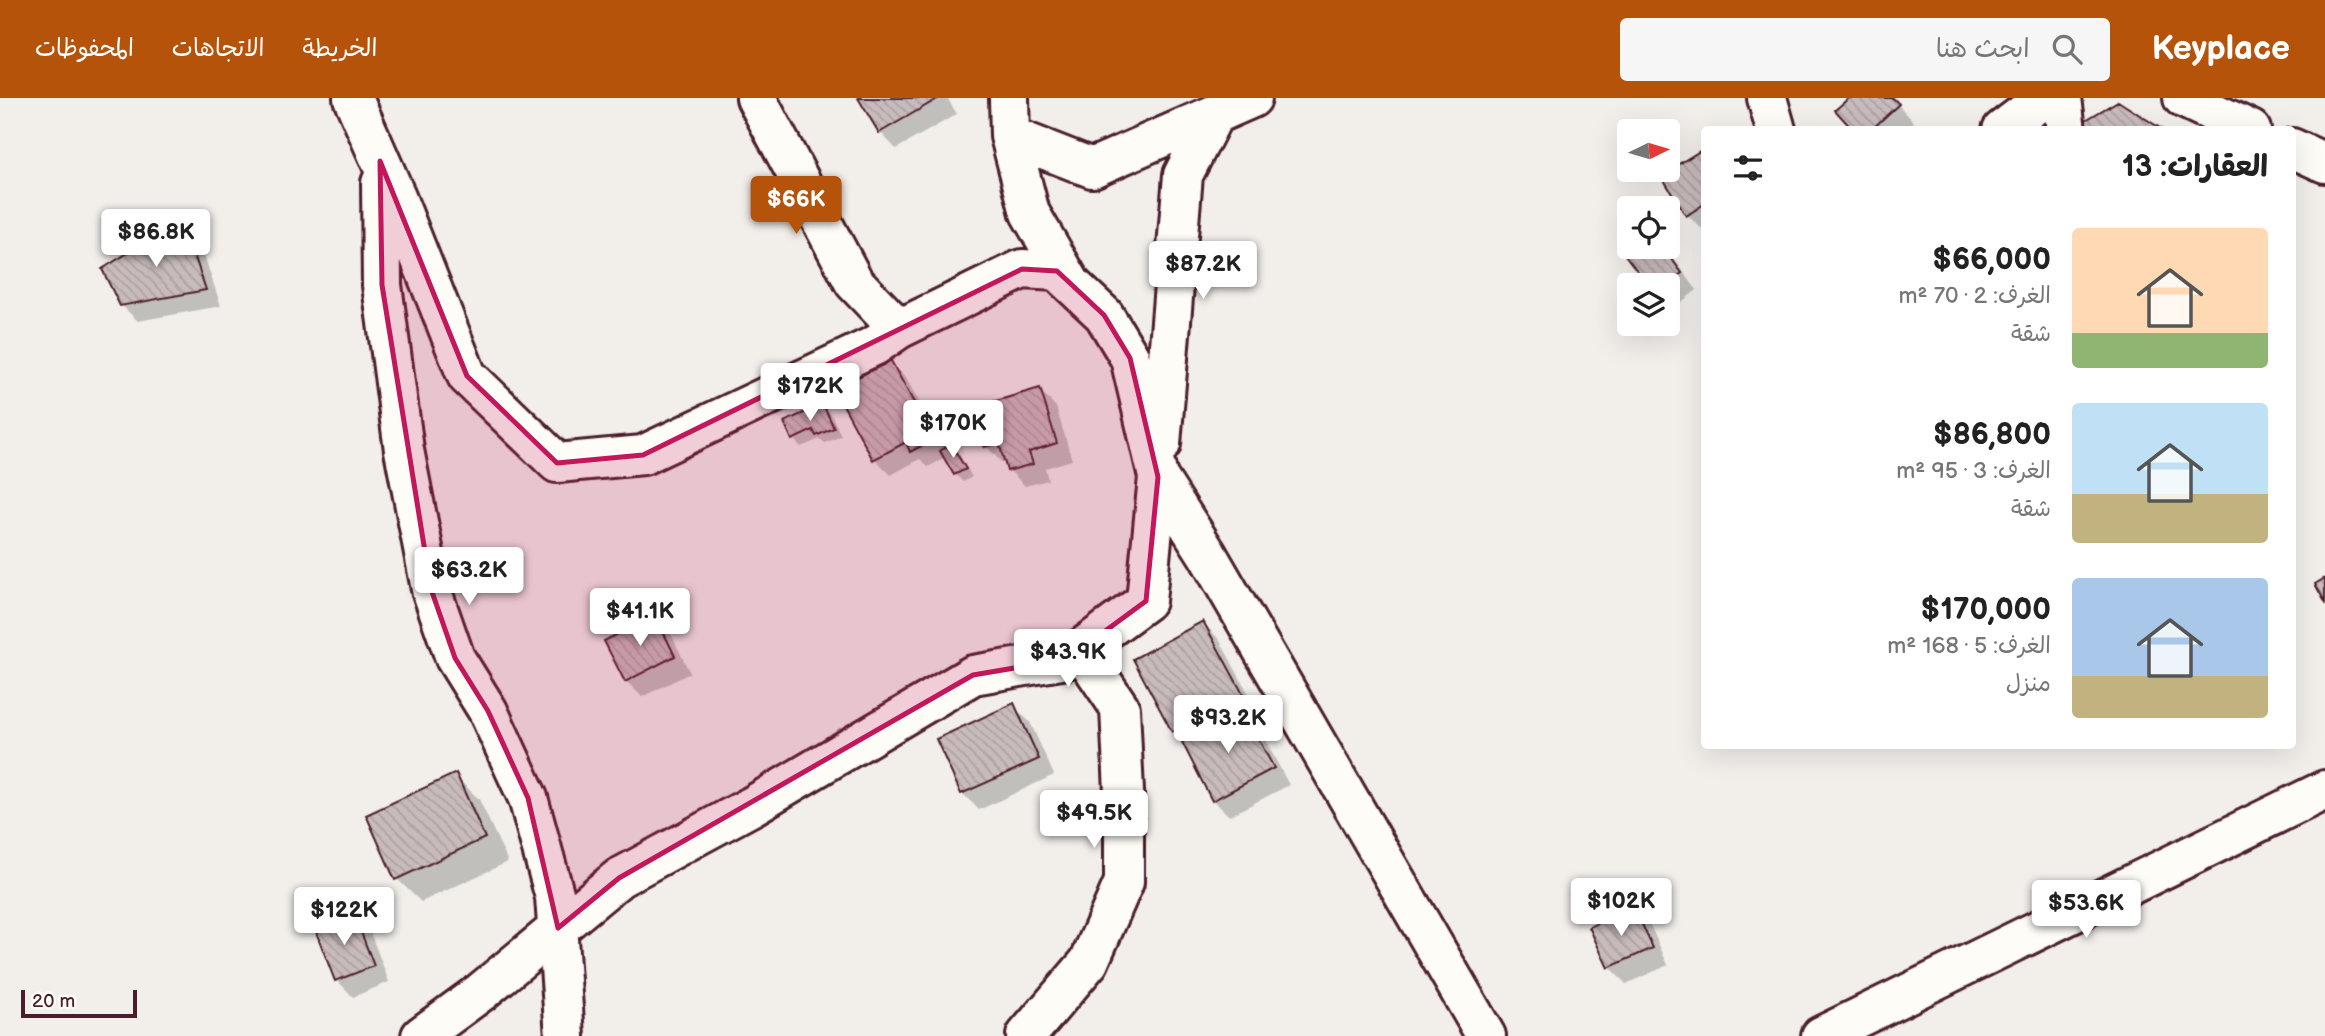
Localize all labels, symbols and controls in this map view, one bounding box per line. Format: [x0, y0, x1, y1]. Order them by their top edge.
search box [1620, 18, 2110, 81]
text: Keyplace [2152, 29, 2290, 69]
icon: search [2048, 30, 2086, 68]
text: المحفوظات [35, 34, 134, 63]
text: الاتجاهات [172, 34, 265, 63]
text: الخريطة [303, 34, 377, 63]
text: ابحث هنا [1936, 34, 2030, 65]
north arrow [1617, 119, 1680, 182]
map controls [1617, 119, 1680, 336]
icon: filters [1729, 149, 1767, 187]
text: العقارات: 13 [2122, 149, 2268, 185]
pin: $66K [755, 176, 837, 236]
text: $66K [767, 185, 825, 213]
button: locate [1617, 196, 1680, 259]
pin: $86.8K [99, 209, 213, 269]
text: $86.8K [117, 218, 195, 246]
pin: $87.2K [1146, 242, 1260, 301]
text: $66,000 [1932, 242, 2051, 278]
text: $87.2K [1165, 250, 1241, 278]
icon: home [2128, 256, 2212, 340]
button: layers [1617, 273, 1680, 336]
text: الغرف: 2 · 70 m² [1899, 282, 2051, 310]
text: شقة [2011, 320, 2051, 348]
pin: $172K [761, 364, 859, 423]
text: $172K [777, 372, 843, 400]
pin: $170K [904, 400, 1002, 460]
text: $170K [919, 409, 987, 437]
text: $86,800 [1933, 417, 2051, 453]
icon: home [2128, 431, 2212, 515]
text: الغرف: 3 · 95 m² [1896, 457, 2051, 485]
text: شقة [2011, 495, 2051, 523]
pin: $63.2K [412, 547, 526, 607]
text: $63.2K [430, 556, 508, 584]
pin: $41.1K [583, 588, 697, 648]
text: $170,000 [1921, 592, 2051, 628]
text: $41.1K [606, 597, 674, 625]
icon: home [2128, 606, 2212, 690]
pin: $43.9K [1011, 630, 1125, 689]
text: الغرف: 5 · 168 m² [1887, 632, 2051, 660]
text: $43.9K [1030, 638, 1106, 666]
text: منزل [2006, 670, 2051, 698]
pin: $93.2K [1171, 696, 1285, 755]
text: $93.2K [1190, 704, 1266, 732]
pin: $49.5K [1037, 790, 1151, 850]
text: $49.5K [1056, 799, 1132, 827]
pin: $102K [1572, 878, 1670, 938]
pin: $53.6K [2029, 880, 2143, 940]
text: $102K [1587, 887, 1655, 915]
pin: $122K [295, 888, 393, 947]
text: $53.6K [2048, 889, 2124, 917]
text: $122K [310, 896, 378, 924]
scale bar [21, 987, 136, 1019]
text: 20 m [32, 990, 75, 1013]

